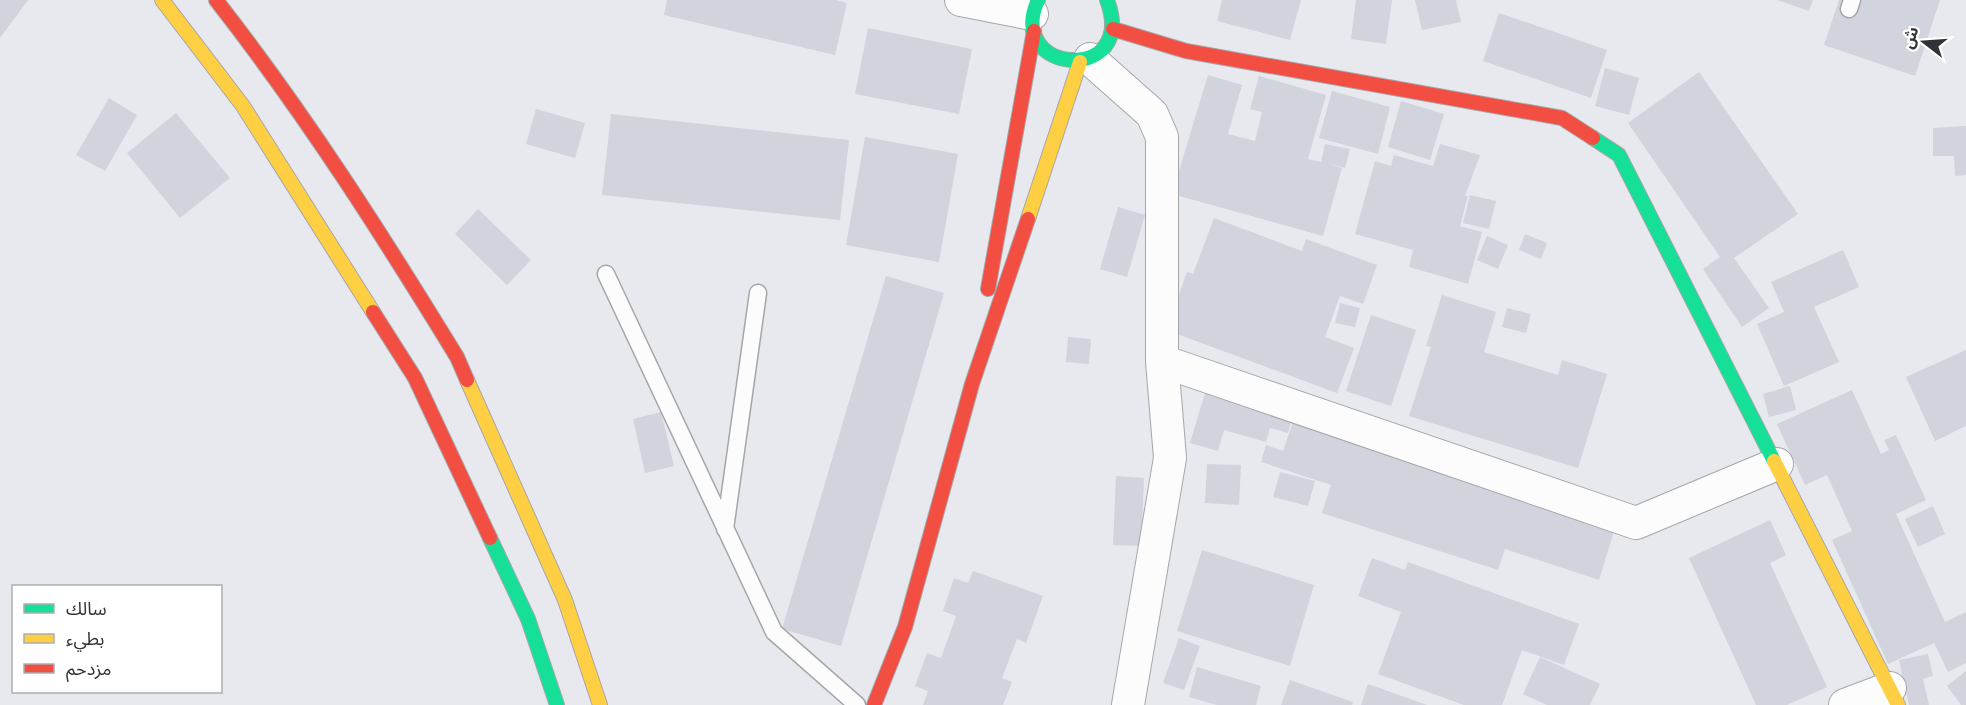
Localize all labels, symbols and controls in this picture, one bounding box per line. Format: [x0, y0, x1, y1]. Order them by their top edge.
north arrow [1894, 12, 1954, 72]
text: ش [1891, 22, 1930, 53]
legend [12, 585, 222, 693]
text: سالك [66, 590, 107, 628]
text: بطيء [66, 620, 104, 658]
text: مزدحم [66, 650, 111, 688]

